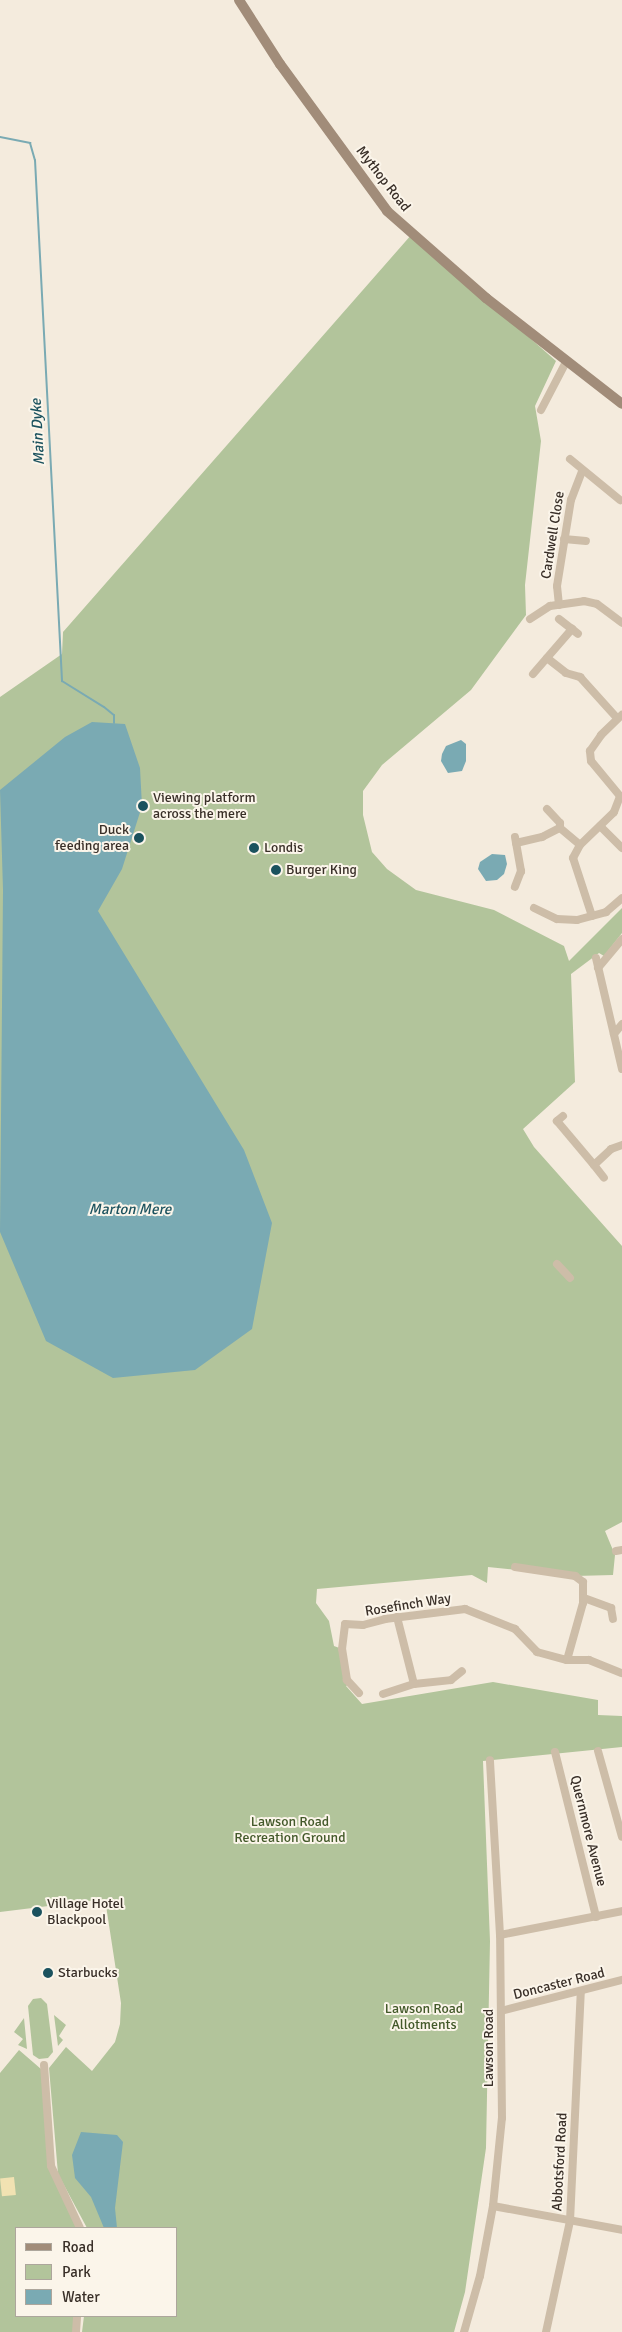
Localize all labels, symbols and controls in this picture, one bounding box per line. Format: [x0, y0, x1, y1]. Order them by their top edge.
street label: Mythop Road [352, 143, 414, 215]
water label: Main Dyke [27, 398, 49, 466]
street label: Cardwell Close [538, 490, 568, 580]
place label: Viewing platform across the mere [153, 790, 256, 822]
marker: Viewing platform across the mere [137, 800, 149, 812]
place label: Duck feeding area [55, 822, 129, 854]
marker: Duck feeding area [133, 832, 145, 844]
place label: Londis [264, 840, 303, 856]
marker: Londis [248, 842, 260, 854]
place label: Burger King [286, 862, 357, 878]
marker: Burger King [270, 864, 282, 876]
water label: Marton Mere [89, 1201, 171, 1219]
street label: Rosefinch Way [364, 1590, 452, 1620]
street label: Quernmore Avenue [566, 1774, 610, 1888]
park label: Lawson Road Recreation Ground [234, 1814, 346, 1846]
place label: Village Hotel Blackpool [47, 1896, 124, 1928]
marker: Village Hotel Blackpool [31, 1906, 43, 1918]
place label: Starbucks [58, 1965, 118, 1981]
street label: Doncaster Road [511, 1965, 607, 2003]
marker: Starbucks [42, 1967, 54, 1979]
park label: Lawson Road Allotments [385, 2001, 463, 2034]
street label: Lawson Road [481, 2009, 497, 2087]
street label: Abbotsford Road [549, 2112, 571, 2212]
legend [15, 2227, 178, 2317]
text: Road [62, 2238, 94, 2256]
text: Park [62, 2263, 91, 2281]
text: Water [62, 2288, 100, 2306]

